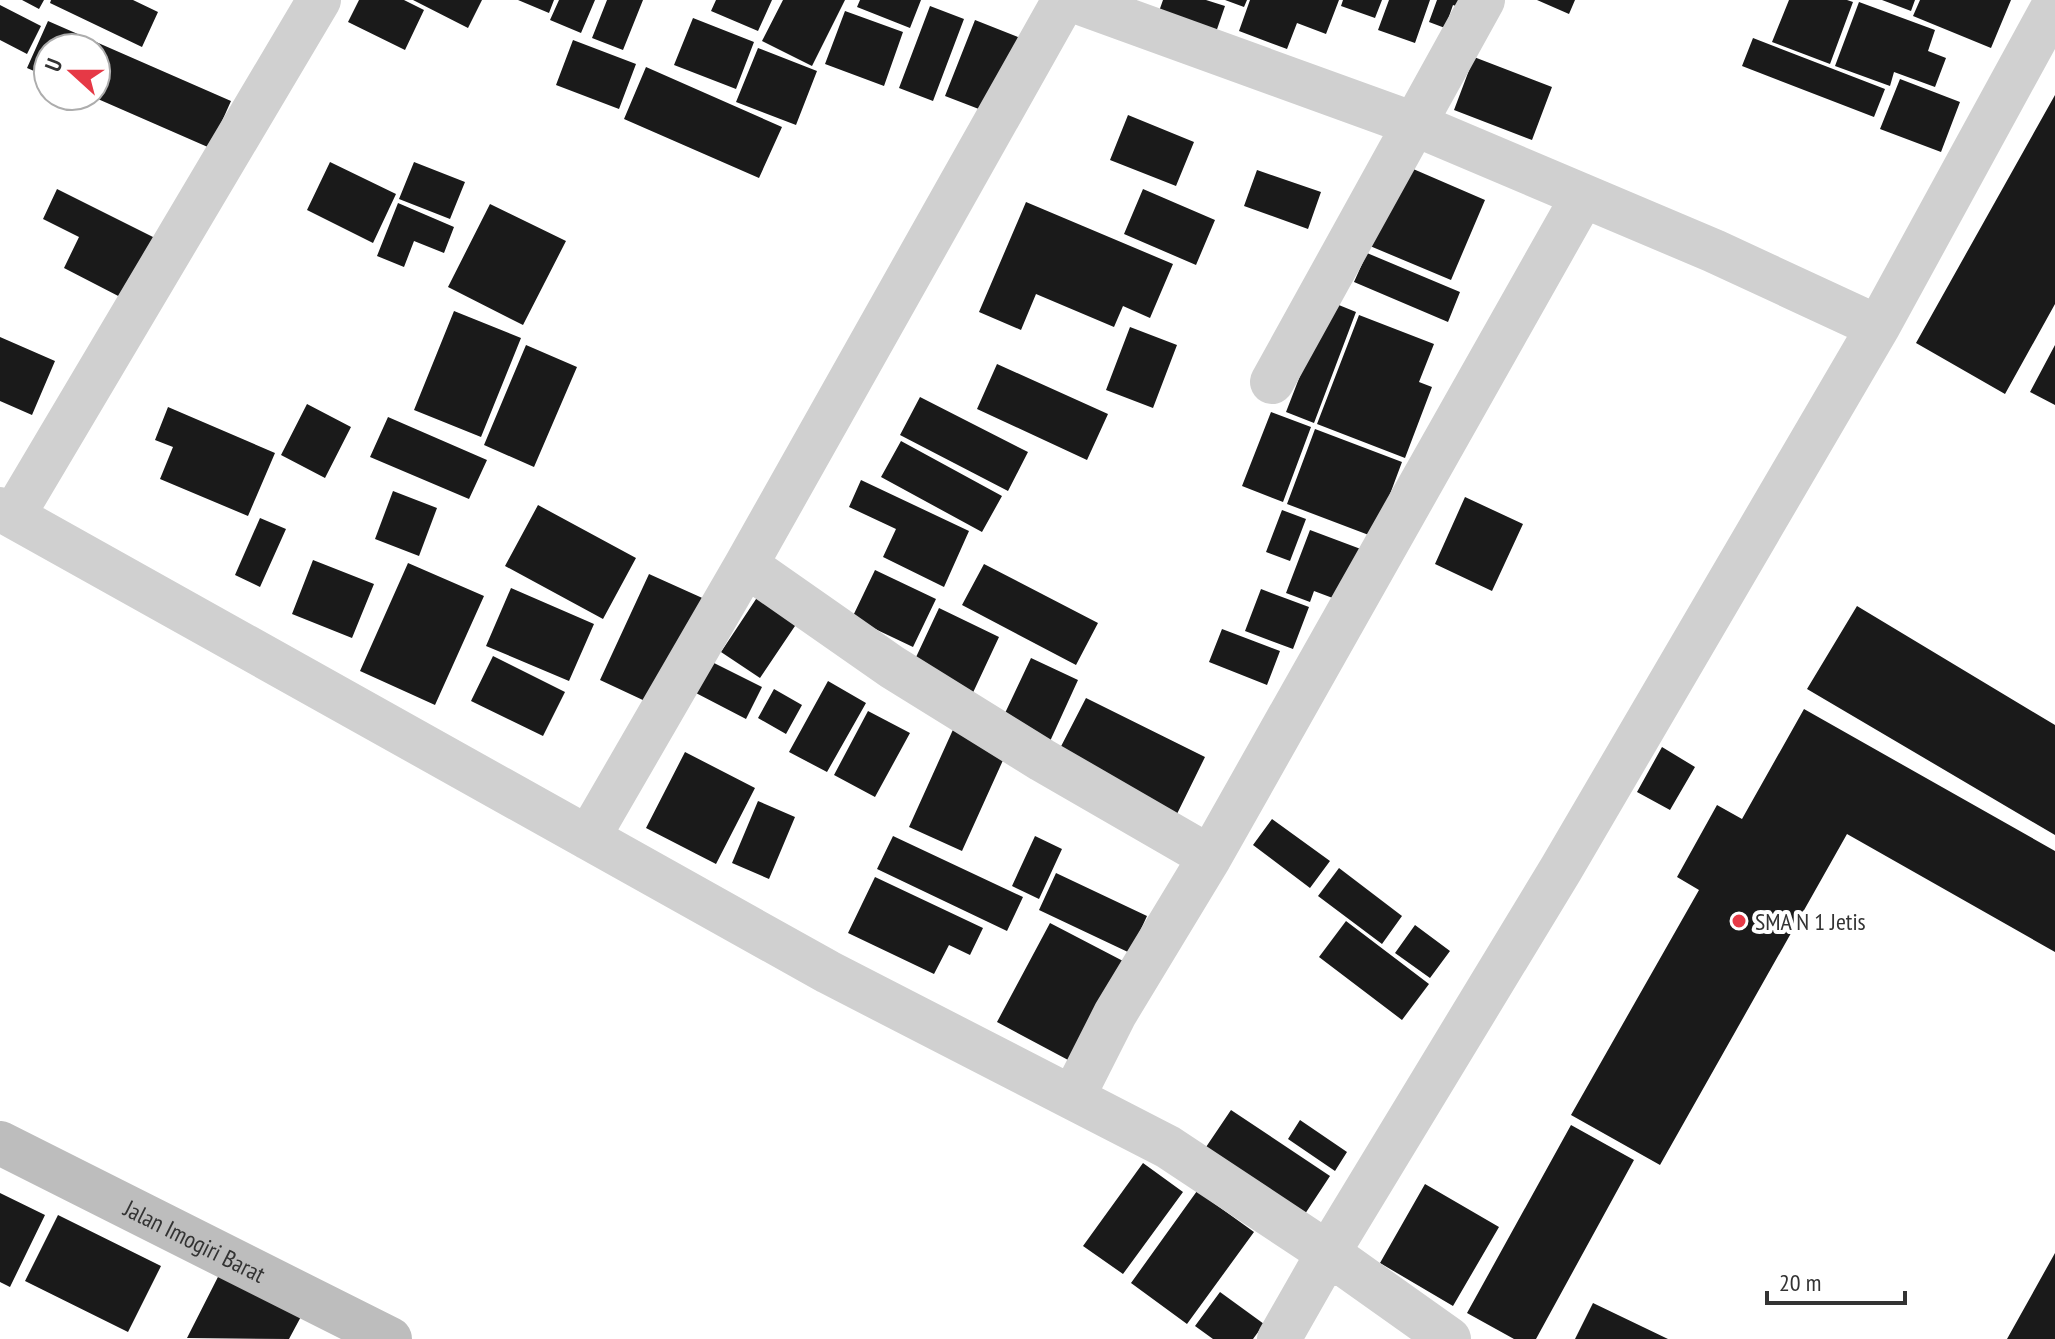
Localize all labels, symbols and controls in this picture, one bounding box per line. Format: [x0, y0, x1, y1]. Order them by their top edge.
north arrow [32, 32, 112, 112]
text: U [38, 55, 68, 75]
place label: SMA N 1 Jetis [1755, 906, 1866, 937]
marker: SMA N 1 Jetis [1730, 912, 1748, 930]
street label: Jalan Imogiri Barat [118, 1192, 271, 1290]
scale bar [1767, 1255, 1905, 1305]
text: 20 m [1779, 1267, 1821, 1298]

